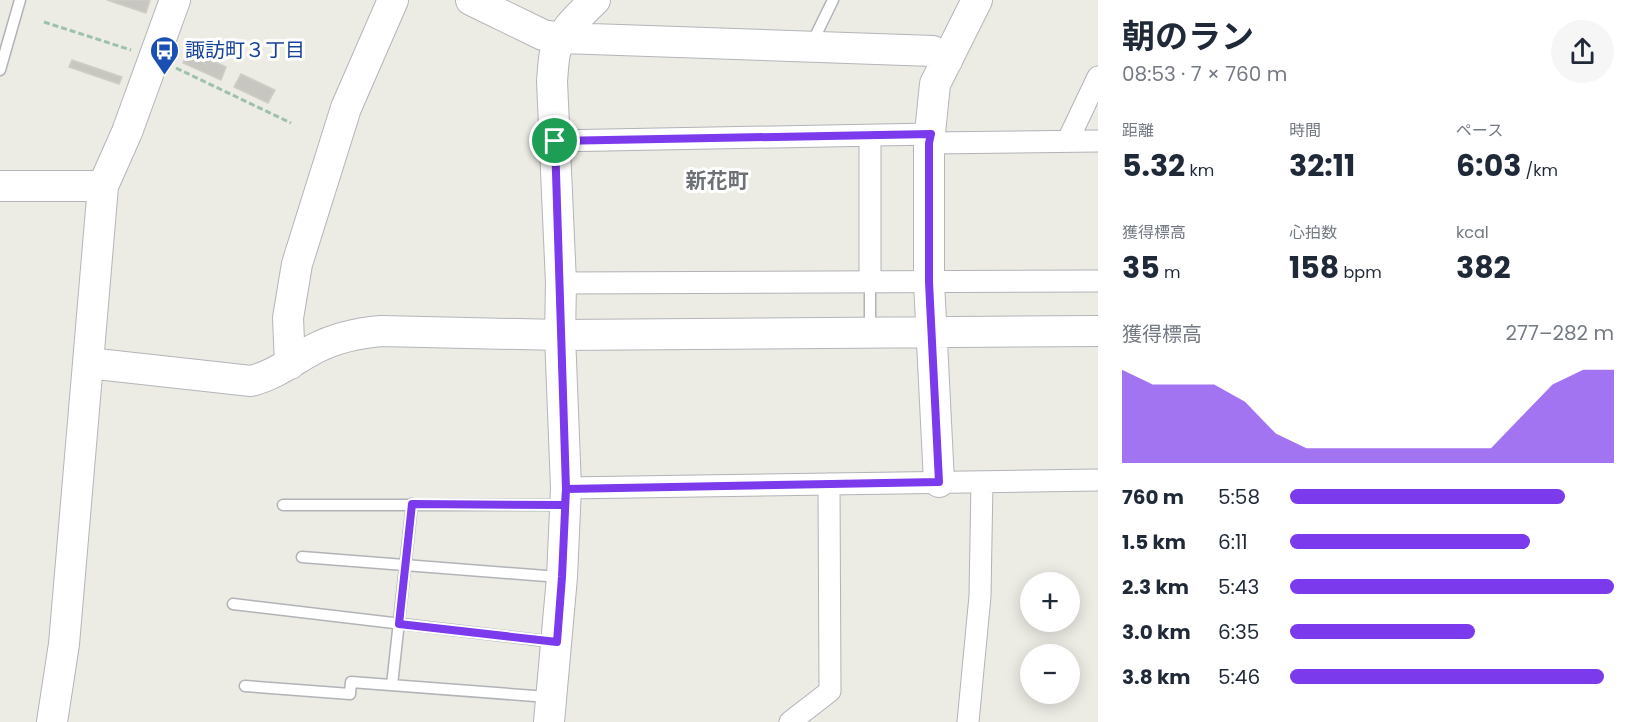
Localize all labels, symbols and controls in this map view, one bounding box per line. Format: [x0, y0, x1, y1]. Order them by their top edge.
text: 朝のラン [1122, 13, 1254, 60]
button: share [1551, 20, 1614, 83]
bus stop icon: 諏訪町３丁目 [148, 34, 180, 76]
place label: 諏訪町３丁目 [185, 36, 305, 64]
text: 08:53 · 7 × 760 m [1122, 60, 1287, 88]
pin [529, 115, 580, 166]
text: 距離 [1122, 119, 1154, 142]
text: 時間 [1289, 119, 1321, 142]
text: ペース [1456, 119, 1503, 142]
icon: arrive [538, 124, 571, 157]
text: 5.32 [1122, 144, 1185, 187]
text: 32:11 [1289, 144, 1355, 187]
text: 6:03 [1456, 144, 1521, 187]
text: km [1185, 159, 1214, 182]
text: /km [1521, 159, 1558, 182]
district label: 新花町 [686, 166, 749, 195]
text: 獲得標高 [1122, 221, 1186, 244]
text: 心拍数 [1289, 221, 1337, 244]
text: kcal [1456, 221, 1489, 244]
text: 35 [1122, 246, 1160, 289]
text: 158 [1289, 246, 1339, 289]
text: 382 [1456, 246, 1511, 289]
text: m [1160, 261, 1180, 284]
text: bpm [1339, 261, 1382, 284]
text: 277–282 m [1506, 319, 1614, 347]
text: 獲得標高 [1122, 320, 1202, 348]
text: 760 m [1122, 483, 1184, 511]
text: 5:58 [1218, 483, 1260, 511]
text: 1.5 km [1122, 528, 1186, 556]
text: 6:11 [1218, 528, 1248, 556]
map controls [1020, 572, 1080, 704]
button: + [1020, 572, 1080, 632]
text: 2.3 km [1122, 573, 1189, 601]
text: 5:43 [1218, 573, 1259, 601]
text: 3.0 km [1122, 618, 1191, 646]
text: 6:35 [1218, 618, 1259, 646]
button: − [1020, 644, 1080, 704]
text: 3.8 km [1122, 663, 1190, 691]
text: 5:46 [1218, 663, 1260, 691]

